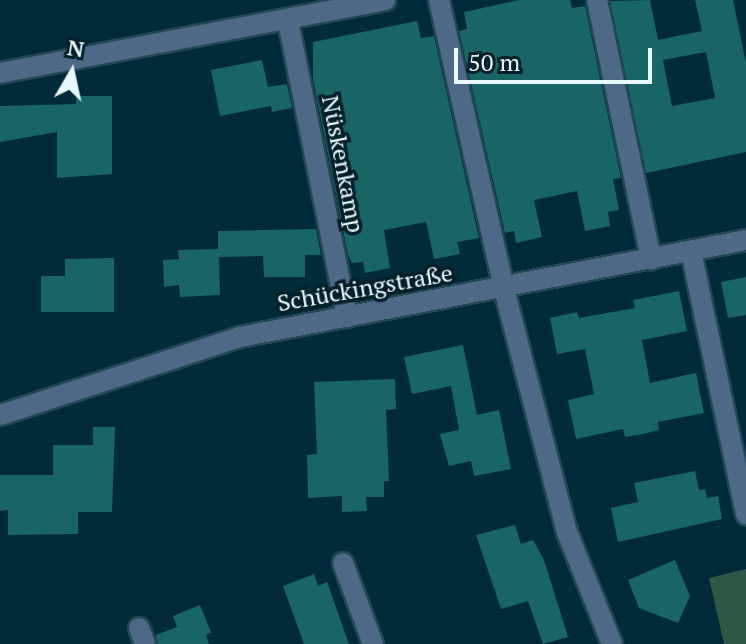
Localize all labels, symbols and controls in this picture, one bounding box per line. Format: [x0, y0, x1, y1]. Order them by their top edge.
north arrow [32, 32, 112, 112]
text: N [65, 32, 86, 63]
scale bar [458, 32, 656, 82]
text: 50 m [468, 46, 520, 78]
street label: Nüskenkamp [316, 93, 370, 235]
street label: Schückingstraße [275, 258, 455, 318]

